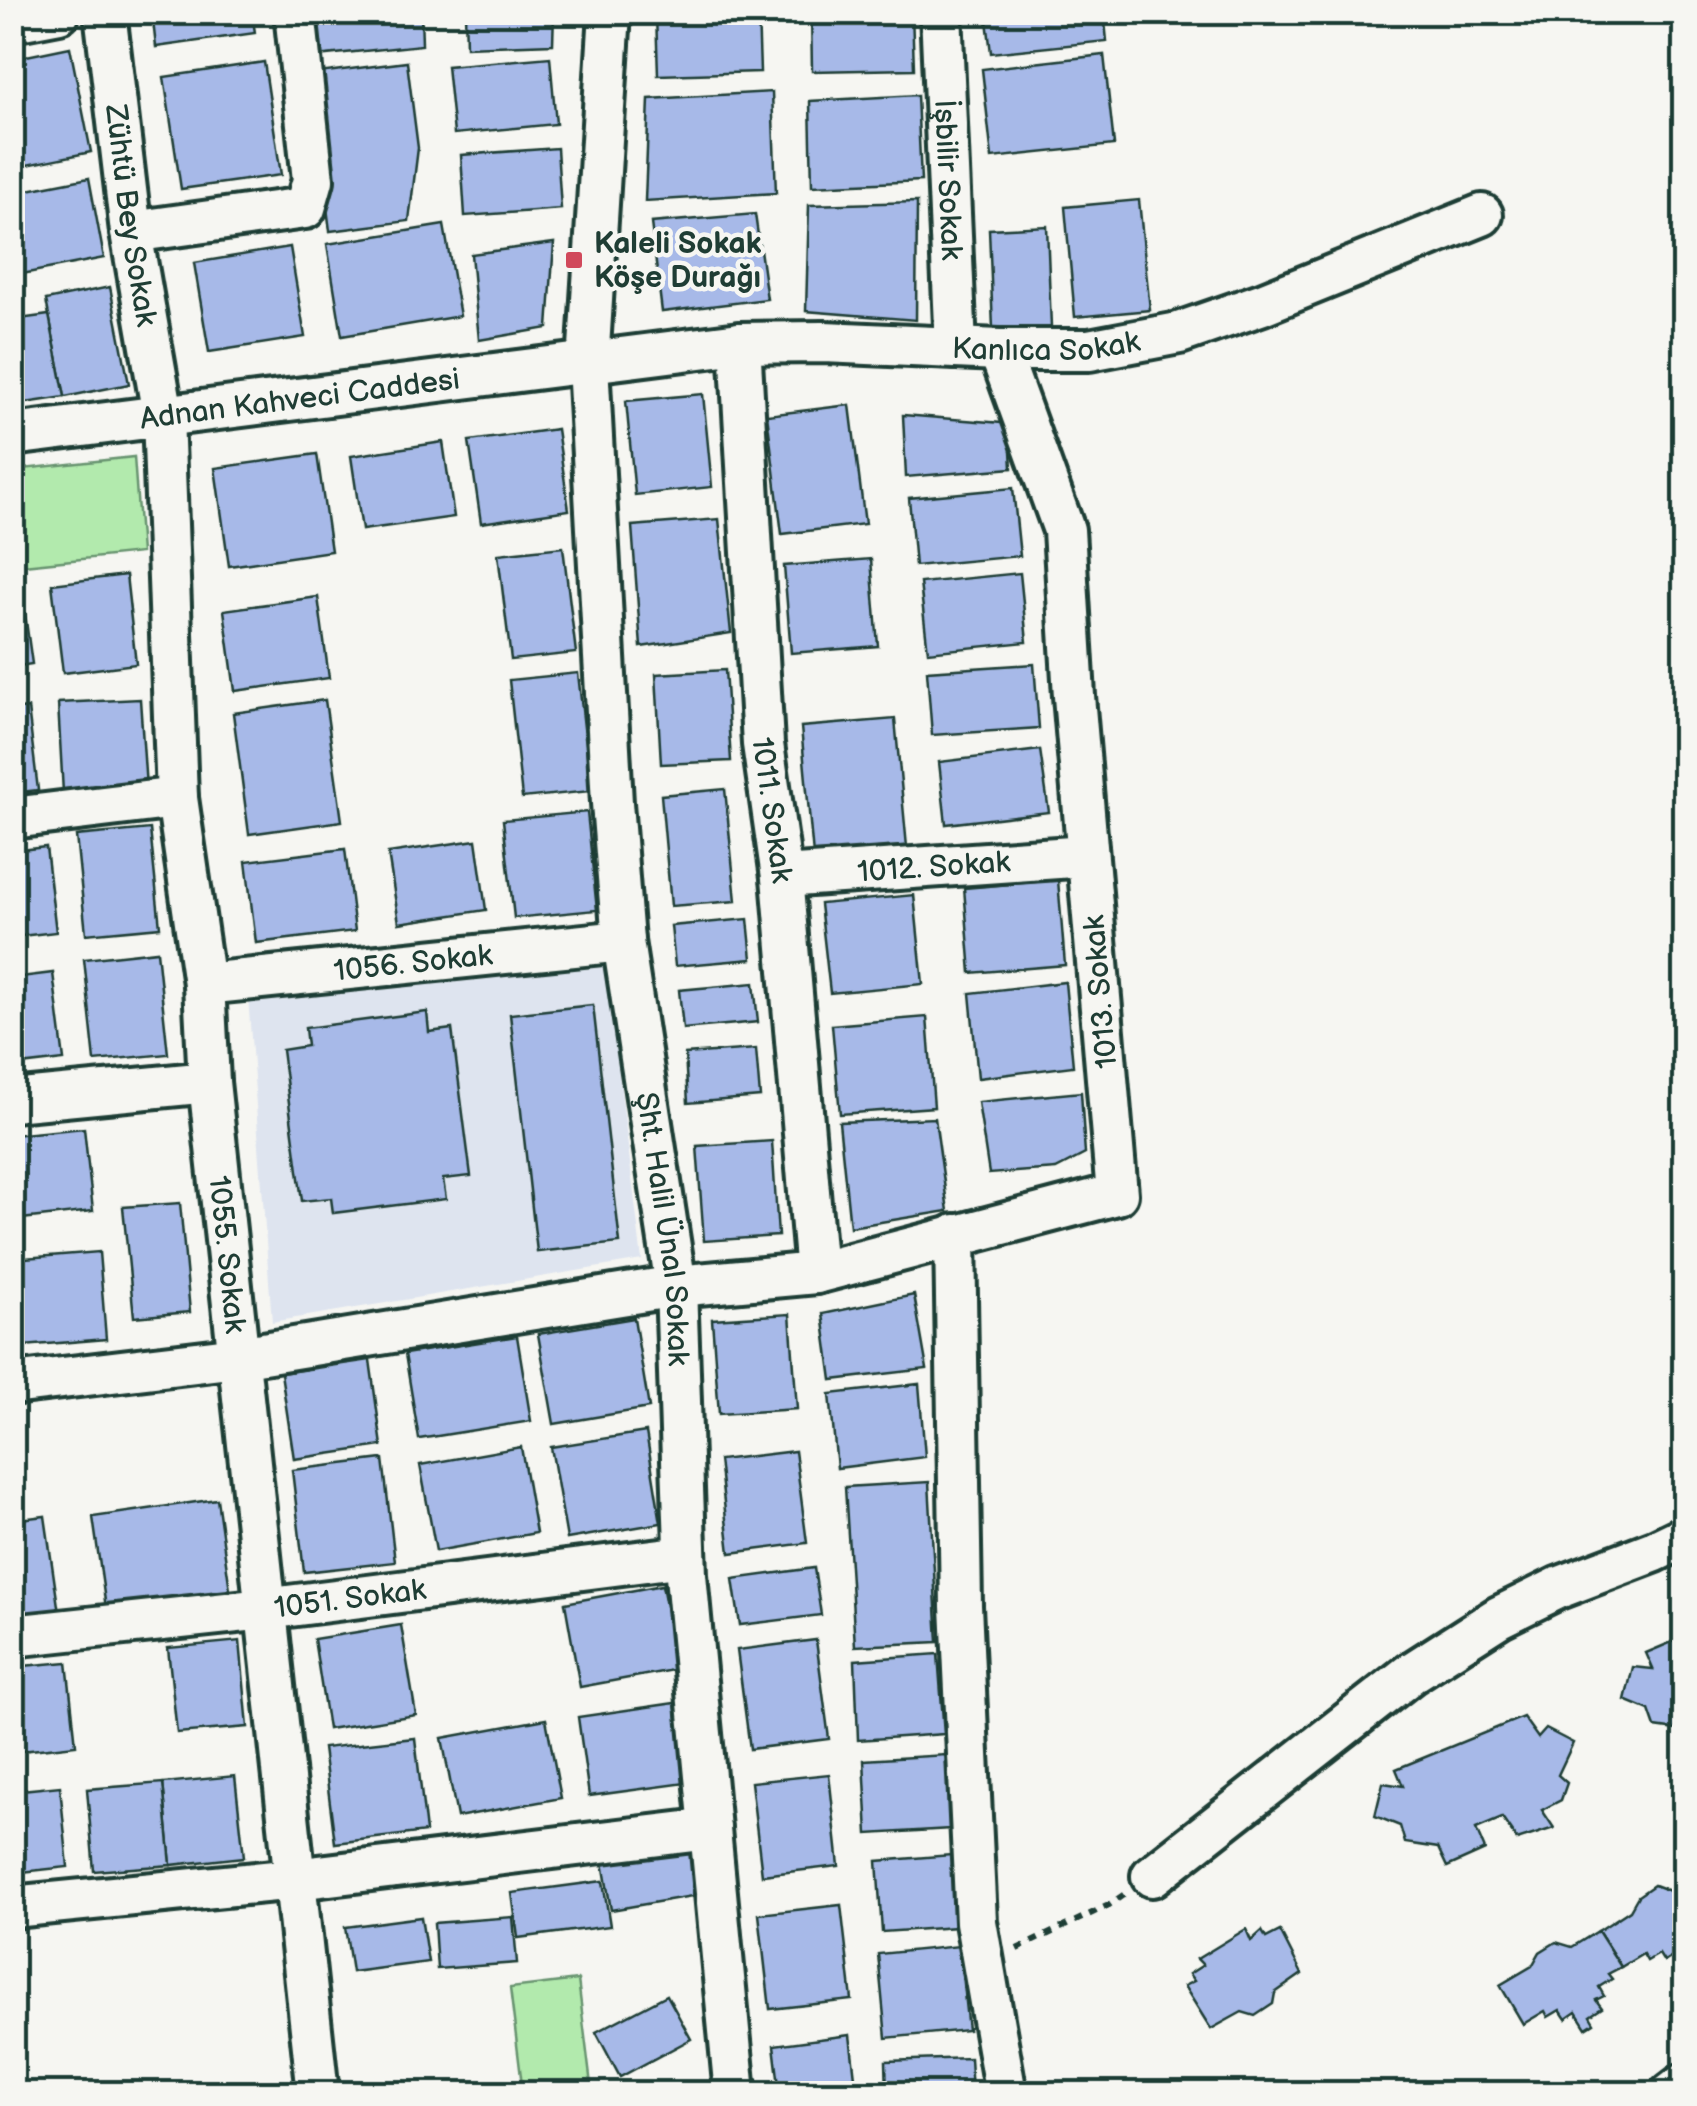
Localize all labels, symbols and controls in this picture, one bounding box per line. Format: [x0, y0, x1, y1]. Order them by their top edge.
street label: İşbilir Sokak [926, 99, 969, 261]
street label: Zühtü Bey Sokak [97, 102, 164, 329]
place label: Kaleli Sokak Köşe Durağı [594, 226, 762, 296]
marker: Kaleli Sokak Köşe Durağı [563, 249, 585, 271]
street label: Kanlıca Sokak [951, 324, 1143, 369]
street label: Adnan Kahveci Caddesi [138, 362, 462, 438]
street label: 1011. Sokak [744, 736, 800, 885]
street label: 1012. Sokak [856, 844, 1012, 891]
street label: 1013. Sokak [1076, 913, 1126, 1070]
street label: 1056. Sokak [332, 937, 494, 990]
street label: Şht. Halil Ünal Sokak [628, 1090, 696, 1367]
street label: 1055. Sokak [200, 1174, 253, 1335]
street label: 1051. Sokak [272, 1572, 428, 1627]

